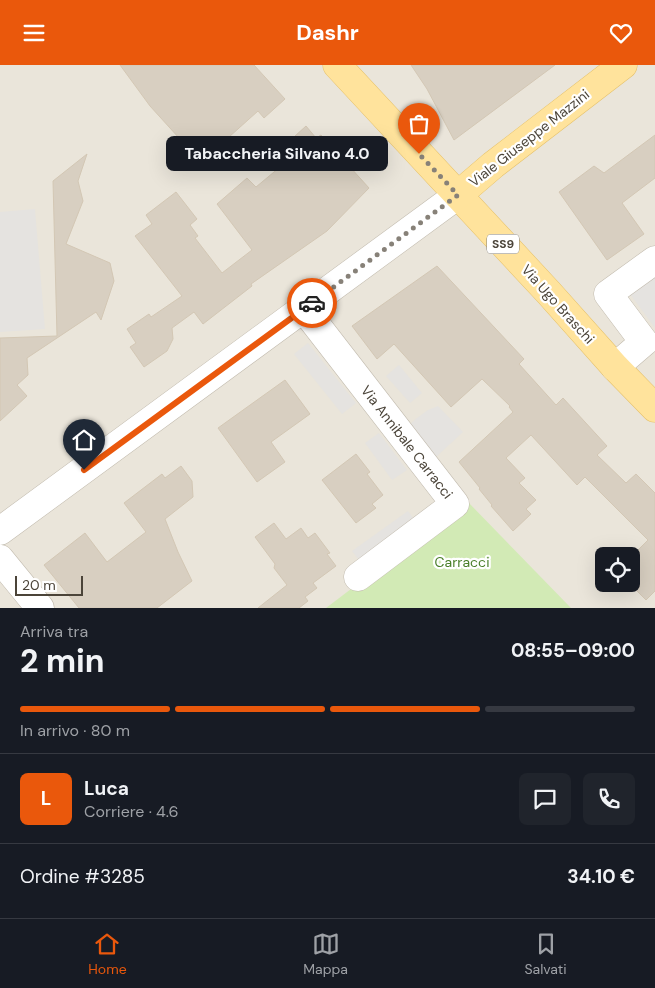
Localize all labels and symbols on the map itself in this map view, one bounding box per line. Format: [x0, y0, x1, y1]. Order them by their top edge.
street label: Viale Giuseppe Mazzini [465, 85, 593, 191]
pin [398, 103, 440, 154]
callout: Tabaccheria Silvano 4.0 [166, 137, 389, 171]
road number: SS9 [487, 235, 519, 253]
street label: Via Ugo Braschi [518, 261, 598, 347]
courier [287, 278, 337, 328]
street label: Via Annibale Carracci [357, 382, 457, 502]
pin [63, 419, 105, 470]
park label: Carracci [434, 553, 490, 571]
scale bar [15, 573, 82, 596]

